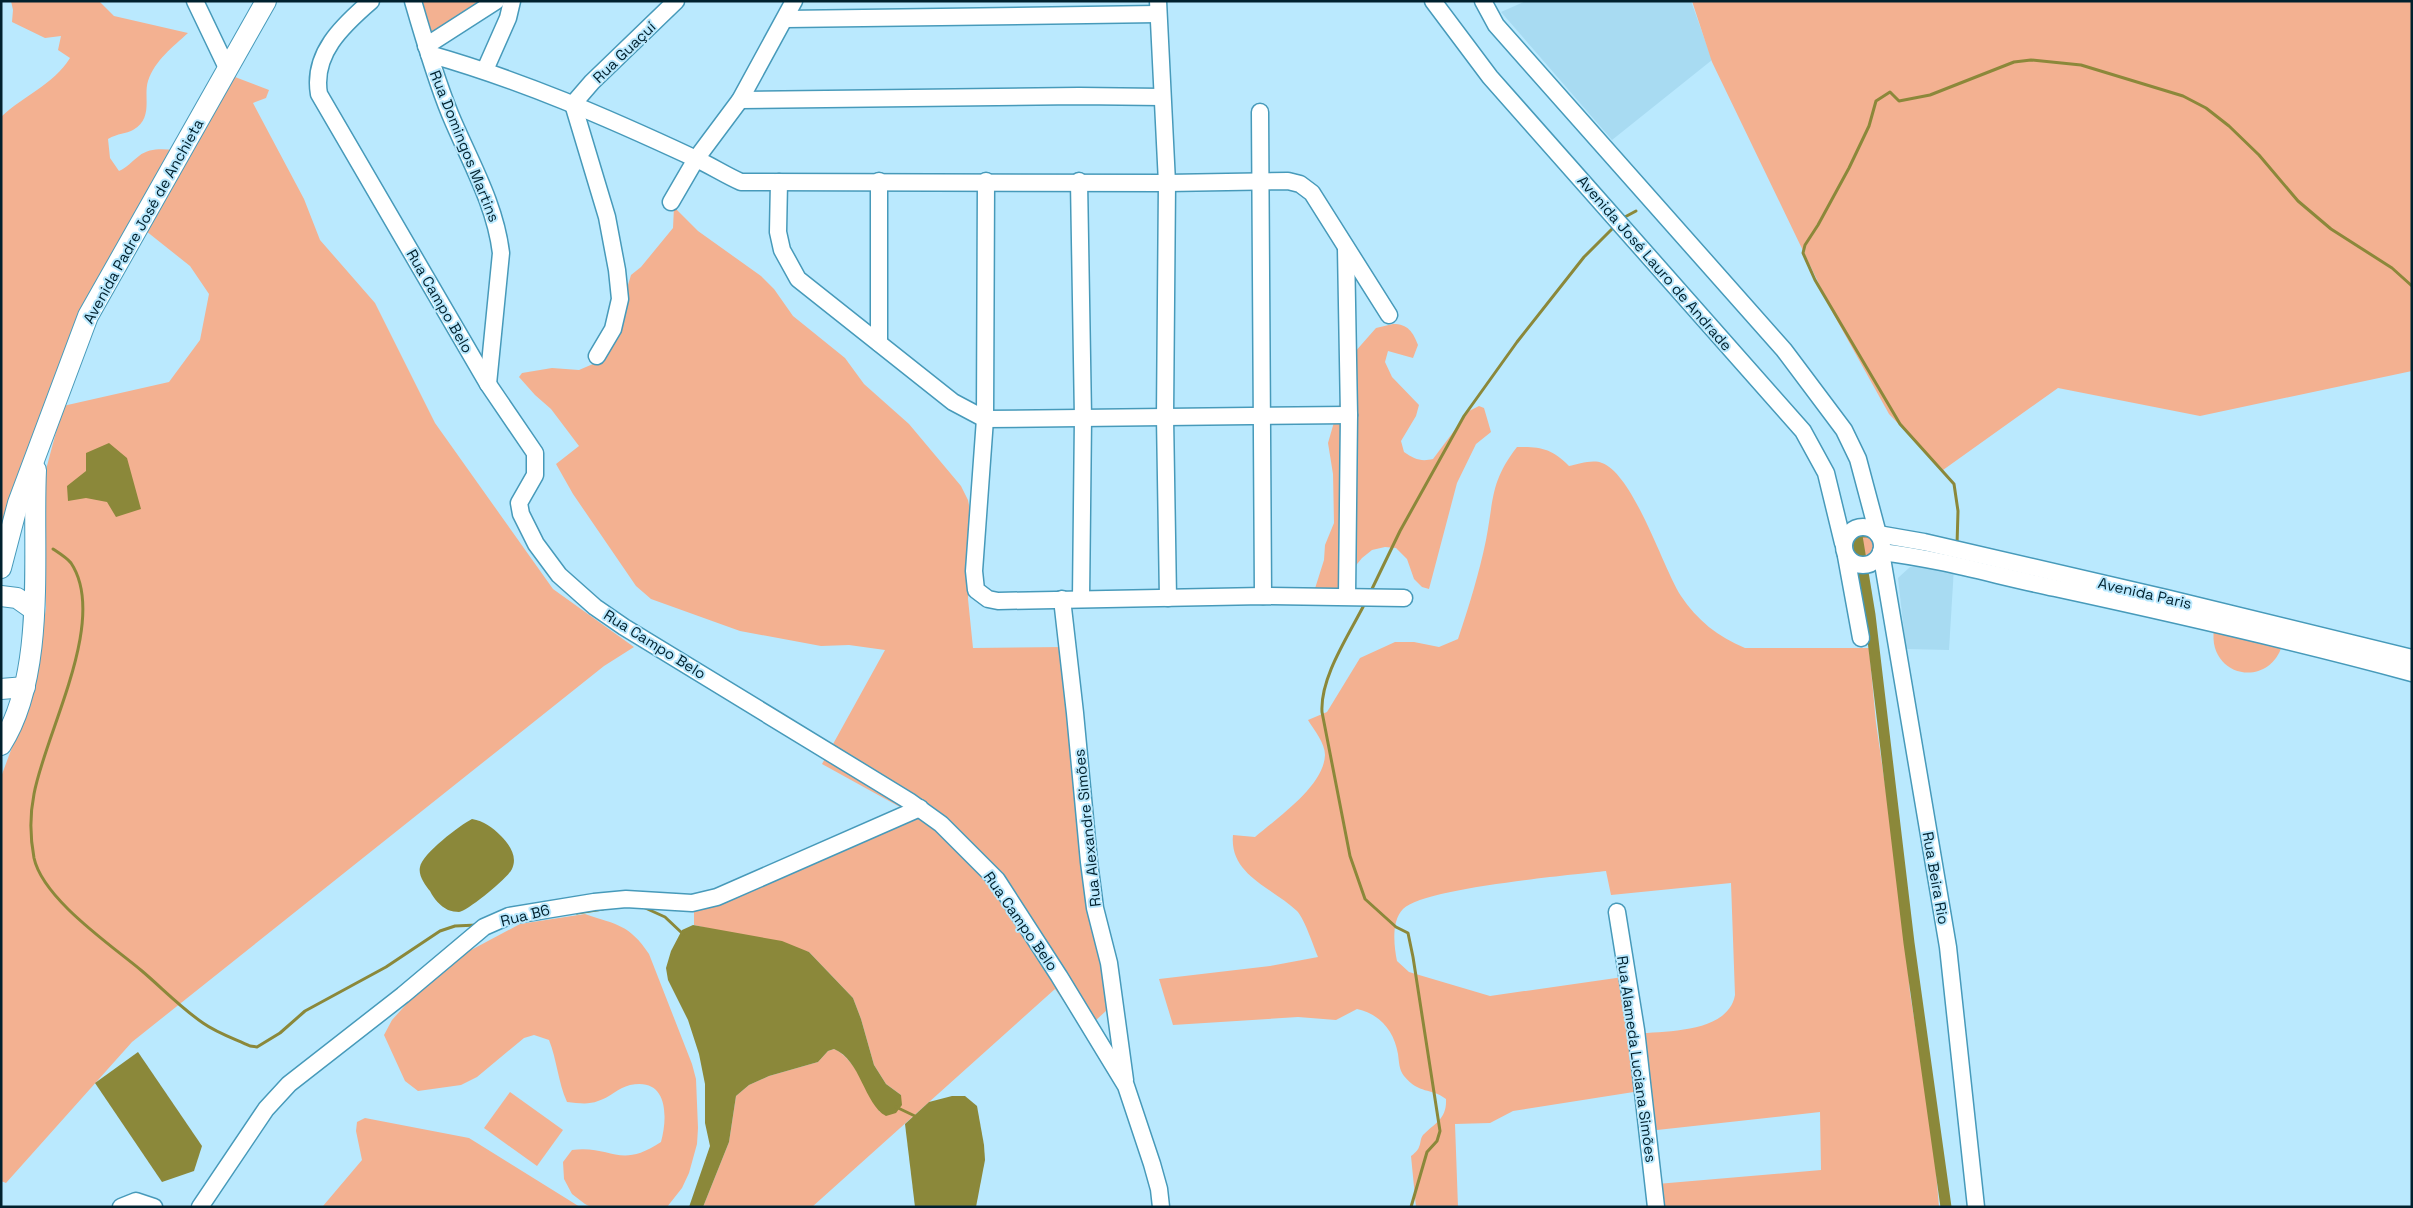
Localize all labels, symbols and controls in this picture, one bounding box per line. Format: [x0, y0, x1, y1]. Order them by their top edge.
street label: Rua Guaçuí [588, 17, 660, 87]
street label: Rua Domingos Martins [426, 67, 504, 225]
street label: Avenida Padre José de Anchieta [79, 115, 207, 327]
street label: Avenida José Lauro de Andrade [1574, 171, 1737, 355]
street label: Rua Campo Belo [403, 246, 477, 356]
street label: Avenida Paris [2096, 573, 2194, 613]
street label: Rua Campo Belo [600, 605, 710, 683]
street label: Rua Alexandre Simões [1069, 748, 1105, 908]
street label: Rua Beira Rio [1918, 830, 1954, 926]
street label: Rua Campo Belo [980, 868, 1062, 974]
street label: Rua B6 [498, 900, 552, 930]
street label: Rua Alameda Luciana Simões [1613, 954, 1661, 1164]

